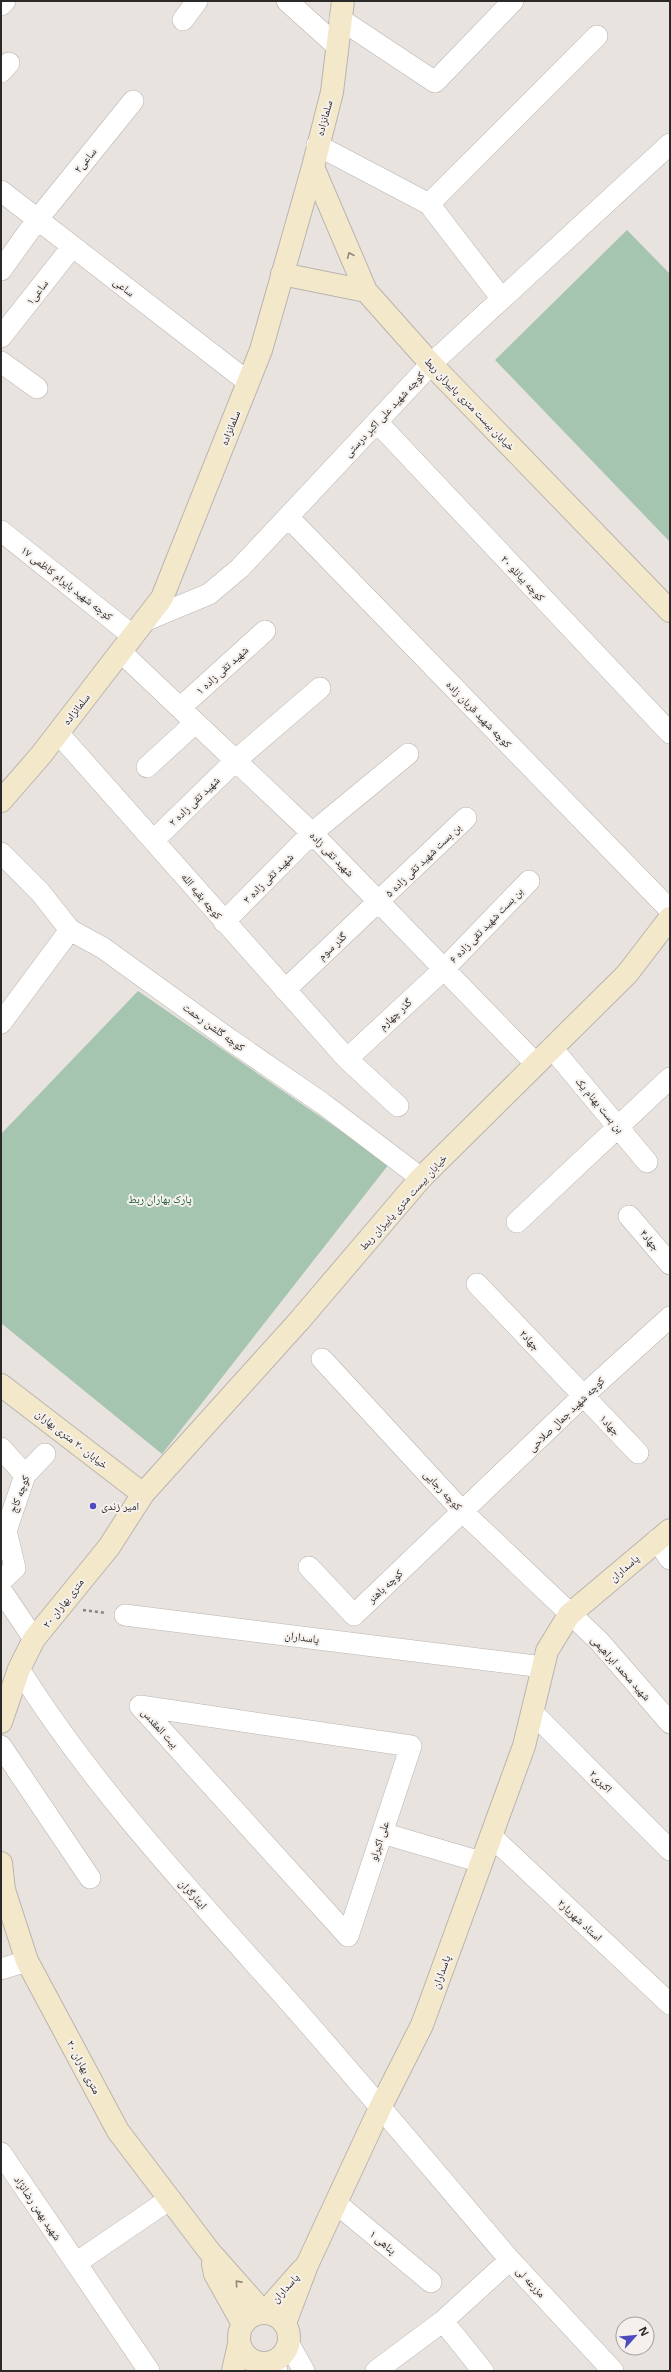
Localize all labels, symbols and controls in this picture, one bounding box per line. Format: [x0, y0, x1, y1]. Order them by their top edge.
street label: سلمانزاده [312, 98, 335, 137]
street label: ساعی۲ [70, 144, 99, 175]
one-way arrow [347, 251, 355, 259]
street label: ساعی [111, 274, 138, 300]
street label: ساعی۱ [22, 276, 51, 307]
street label: خیابان بیست متری پاییزان ربط [422, 354, 519, 454]
street label: کوچه شهید علی اکبر درستی [340, 367, 428, 460]
street label: سلمانزاده [216, 408, 243, 447]
street label: کوچه شهید بایرام کاظمی ۱۷ [18, 542, 117, 623]
street label: کوچه بیانلو ۲۰ [498, 551, 549, 604]
street label: شهید تقی زاده ۱ [192, 642, 251, 697]
street label: کوچه شهید قربان زاده [443, 677, 516, 751]
street label: سلمانزاده [58, 690, 93, 728]
street label: شهید تقی زاده ۲ [165, 772, 222, 829]
street label: بن بست شهید تقی زاده ۵ [381, 819, 464, 900]
street label: شهید تقی زاده [307, 828, 358, 880]
street label: شهید تقی زاده ۳ [239, 849, 296, 906]
street label: کوچه بقیه الله [179, 869, 226, 922]
street label: بن بست شهید تقی زاده ۶ [445, 883, 526, 966]
street label: گذر سوم [314, 928, 350, 963]
street label: گذر چهارم [375, 994, 415, 1033]
street label: کوچه گلشن رحمت [180, 999, 249, 1054]
street label: بن بست بهنام یک [573, 1074, 628, 1136]
street label: خیابان بیست متری پاییزان ربط [355, 1150, 450, 1253]
park label: پارک بهاران ربط [128, 1191, 192, 1206]
street label: جهاد۴ [637, 1226, 664, 1253]
street label: جهاد۲ [517, 1326, 544, 1353]
street label: کوچه شهید جمال صلاحی [524, 1373, 608, 1454]
street label: خیابان ۲۰ متری بهاران [33, 1406, 112, 1472]
street label: جهاد۱ [597, 1411, 624, 1438]
street label: کوچه رجایی [421, 1466, 466, 1513]
street label: کوچه کاج [5, 1473, 33, 1515]
place label: امیر زندی [101, 1498, 139, 1513]
marker: امیر زندی [88, 1501, 98, 1511]
street label: پاسداران [606, 1550, 642, 1585]
street label: کوچه باهنر [363, 1565, 406, 1607]
street label: ۲۰ متری بهاران [38, 1575, 87, 1631]
street label: پاسداران [284, 1627, 321, 1646]
street label: شهید محمد ابراهیمی [588, 1632, 655, 1703]
street label: بیت المقدس [138, 1704, 182, 1751]
street label: اکبری۲ [587, 1766, 616, 1795]
street label: علی اکبرلو [365, 1819, 392, 1863]
street label: ایثارگران [176, 1875, 211, 1912]
street label: استاد شهریار۲ [555, 1895, 606, 1944]
street label: پاسداران [428, 1953, 454, 1991]
street label: ۲۰ متری بهاران [64, 2037, 105, 2096]
street label: شهید بهمن رضانژاد [11, 2173, 66, 2243]
street label: پناهی ۱ [367, 2226, 400, 2257]
street label: مزرعه لی [513, 2263, 549, 2300]
street label: پاسداران [267, 2269, 302, 2306]
one-way arrow [235, 2280, 243, 2288]
north arrow [615, 2316, 655, 2356]
text: N [636, 2324, 653, 2339]

